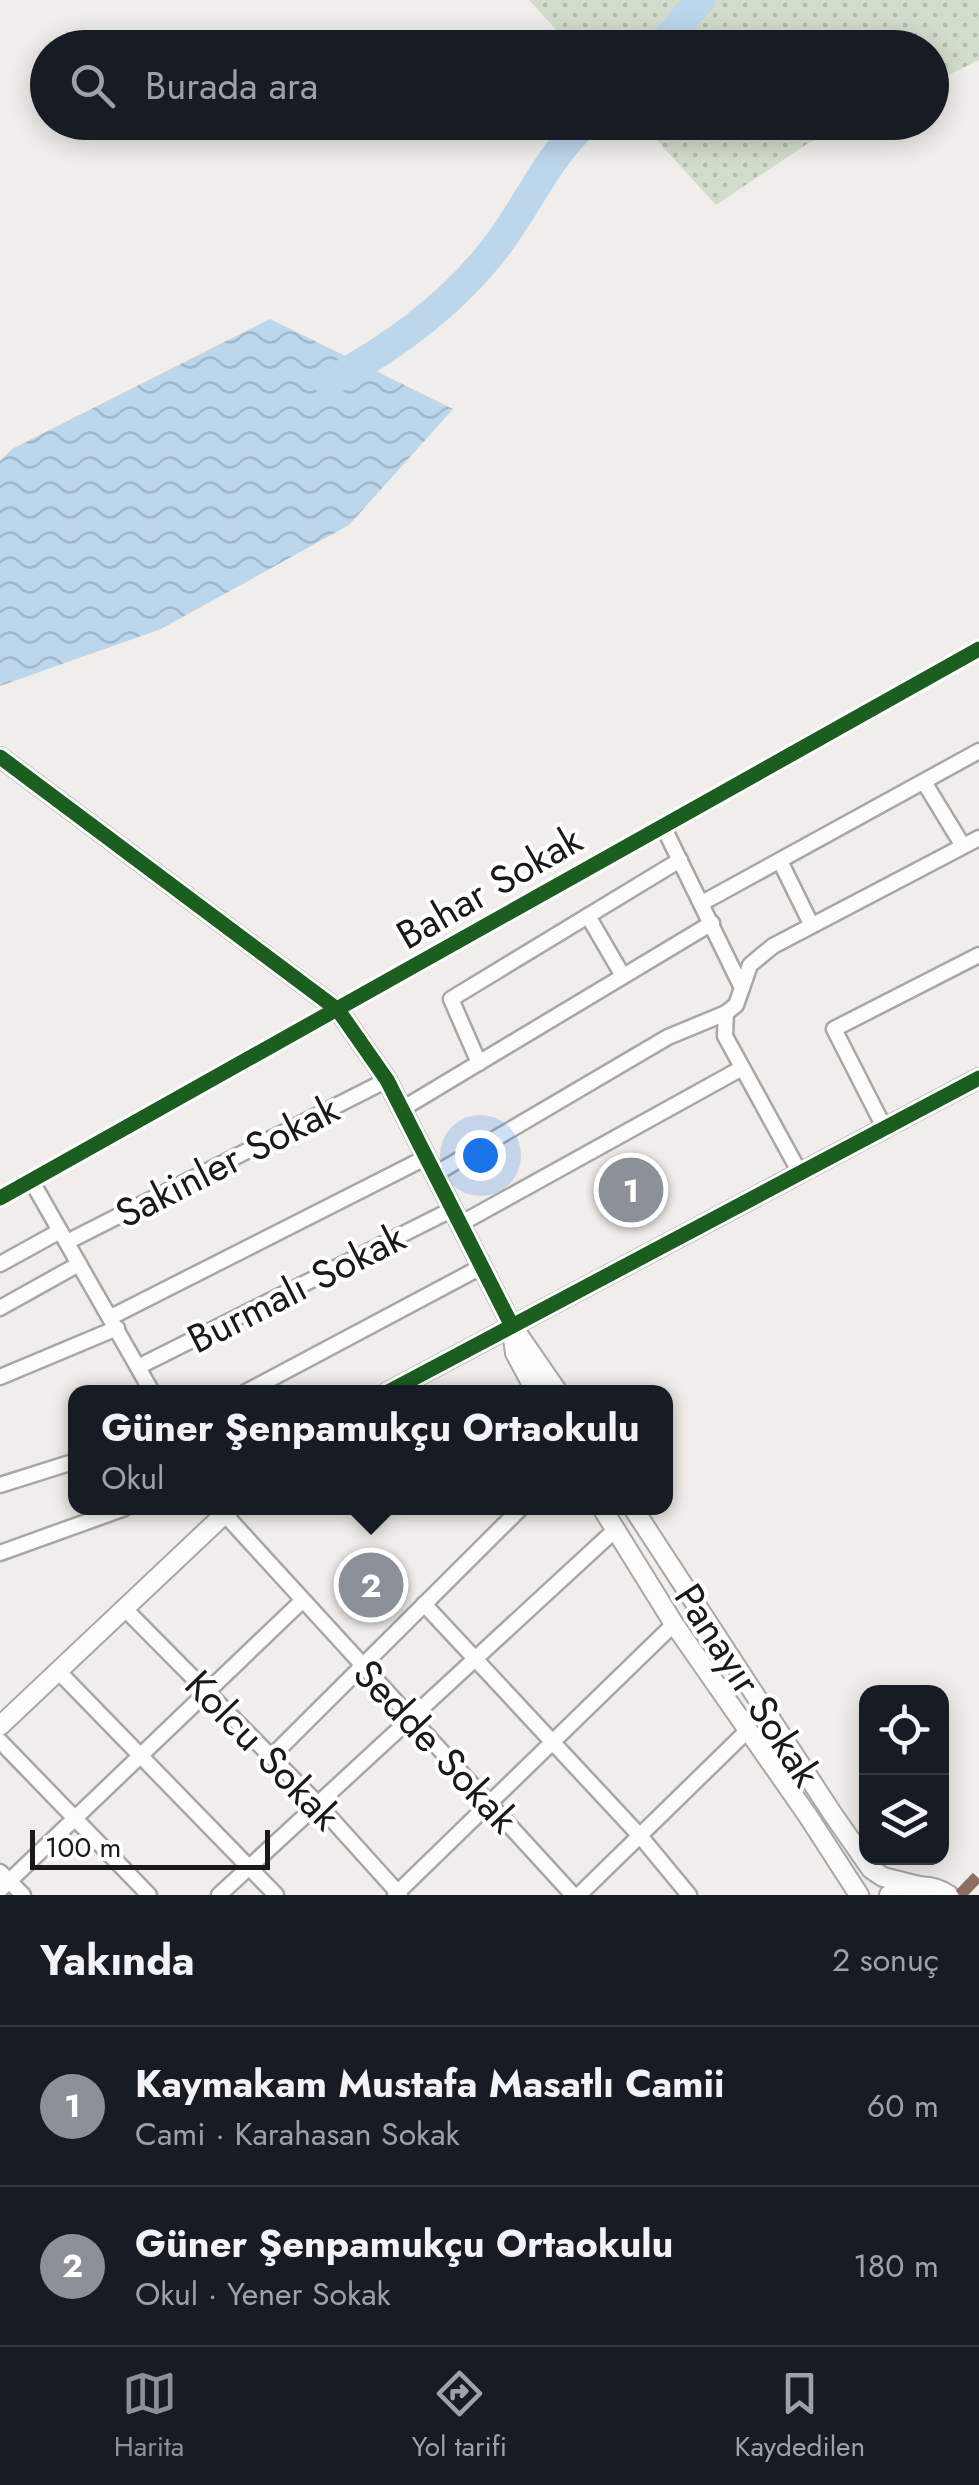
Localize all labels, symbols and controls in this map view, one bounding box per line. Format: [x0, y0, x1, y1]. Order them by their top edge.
search box [30, 30, 949, 140]
icon: search [65, 58, 120, 113]
text: Burada ara [145, 58, 318, 113]
street label: Bahar Sokak [385, 810, 593, 964]
street label: Sakinler Sokak [105, 1080, 349, 1242]
your location [455, 1130, 506, 1181]
pin: 1 [598, 1152, 664, 1228]
street label: Burmalı Sokak [177, 1208, 415, 1368]
popup [68, 1385, 673, 1515]
text: Güner Şenpamukçu Ortaokulu [101, 1400, 640, 1455]
text: Okul [101, 1455, 164, 1501]
pin: 2 [338, 1548, 404, 1622]
street label: Panayır Sokak [661, 1572, 836, 1798]
street label: Sedde Sokak [340, 1646, 532, 1846]
street label: Kolcu Sokak [172, 1657, 355, 1843]
map controls [859, 1685, 949, 1865]
button: locate [859, 1685, 949, 1775]
button: layers [859, 1775, 949, 1865]
scale bar [30, 1825, 270, 1870]
text: 100 m [45, 1827, 121, 1868]
text: Yakında [40, 1930, 195, 1991]
text: 2 sonuç [832, 1937, 939, 1983]
text: Kaymakam Mustafa Masatlı Camii [135, 2056, 724, 2111]
text: 1 [64, 2083, 81, 2129]
text: 60 m [867, 2083, 939, 2129]
text: Cami · Karahasan Sokak [135, 2111, 460, 2157]
text: Güner Şenpamukçu Ortaokulu [135, 2216, 673, 2271]
text: 2 [62, 2243, 83, 2289]
text: 180 m [853, 2243, 939, 2289]
text: Okul · Yener Sokak [135, 2271, 391, 2317]
tab: Harita [114, 2366, 184, 2467]
tab: Yol tarifi [412, 2366, 507, 2467]
tab: Kaydedilen [735, 2366, 865, 2467]

